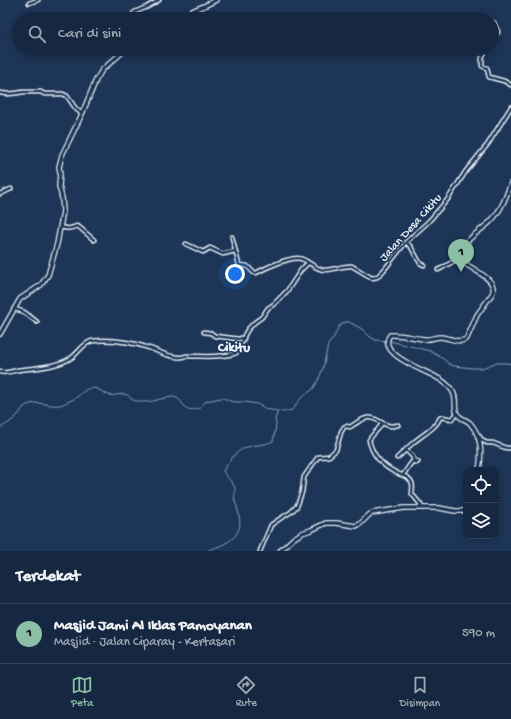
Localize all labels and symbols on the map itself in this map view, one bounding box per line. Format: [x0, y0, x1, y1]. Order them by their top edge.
street label: Jalan Desa Cikitu [377, 191, 446, 265]
pin: 1 [448, 239, 474, 272]
your location [225, 264, 245, 284]
district label: Cikitu [217, 340, 251, 357]

